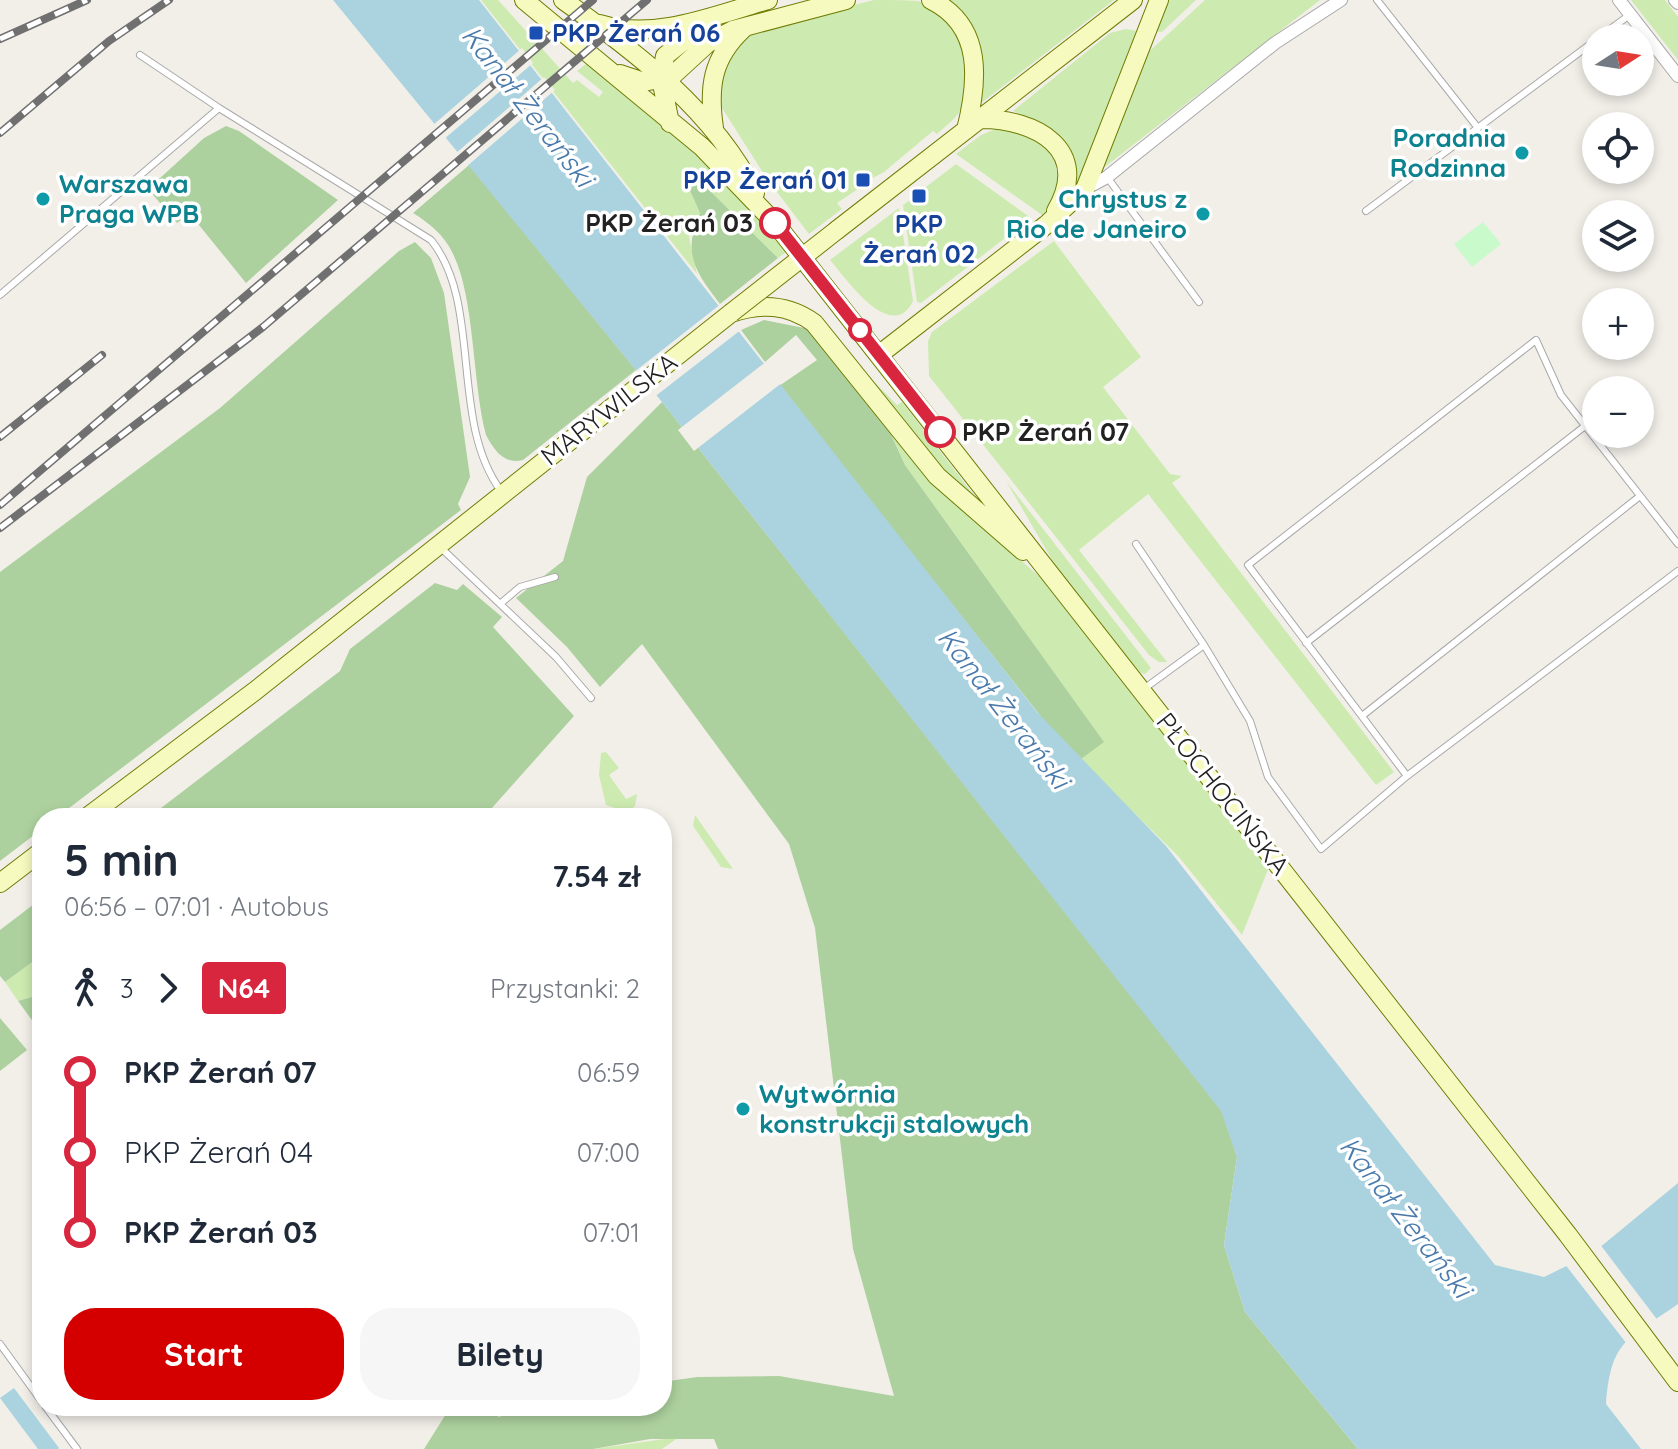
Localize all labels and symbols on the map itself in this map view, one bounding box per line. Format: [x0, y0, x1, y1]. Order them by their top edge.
place label: PKP Żerań 06 [552, 16, 720, 49]
water label: Kanał Żerański [455, 18, 604, 196]
marker: PKP Żerań 06 [527, 24, 545, 42]
north arrow [1582, 24, 1654, 96]
place label: Poradnia Rodzinna [1390, 121, 1506, 184]
marker: Poradnia Rodzinna [1513, 144, 1531, 162]
place label: PKP Żerań 01 [683, 163, 847, 196]
place label: Warszawa Praga WPB [59, 167, 199, 230]
marker: PKP Żerań 01 [854, 171, 872, 189]
place label: Chrystus z Rio de Janeiro [1006, 182, 1187, 245]
marker: PKP Żerań 02 [910, 187, 928, 205]
marker: Warszawa Praga WPB [34, 190, 52, 208]
marker: Chrystus z Rio de Janeiro [1194, 205, 1212, 223]
place label: PKP Żerań 03 [585, 206, 753, 239]
place label: PKP Żerań 02 [862, 207, 976, 270]
marker: PKP Żerań 03 [760, 208, 790, 238]
unlabelled marker [849, 319, 871, 341]
street label: MARYWILSKA [534, 345, 684, 472]
place label: PKP Żerań 07 [962, 415, 1129, 448]
marker: PKP Żerań 07 [925, 417, 955, 447]
water label: Kanał Żerański [931, 620, 1080, 798]
street label: PŁOCHOCIŃSKA [1150, 706, 1297, 882]
place label: Wytwórnia konstrukcji stalowych [759, 1077, 1029, 1140]
marker: Wytwórnia konstrukcji stalowych [734, 1100, 752, 1118]
water label: Kanał Żerański [1333, 1129, 1482, 1307]

